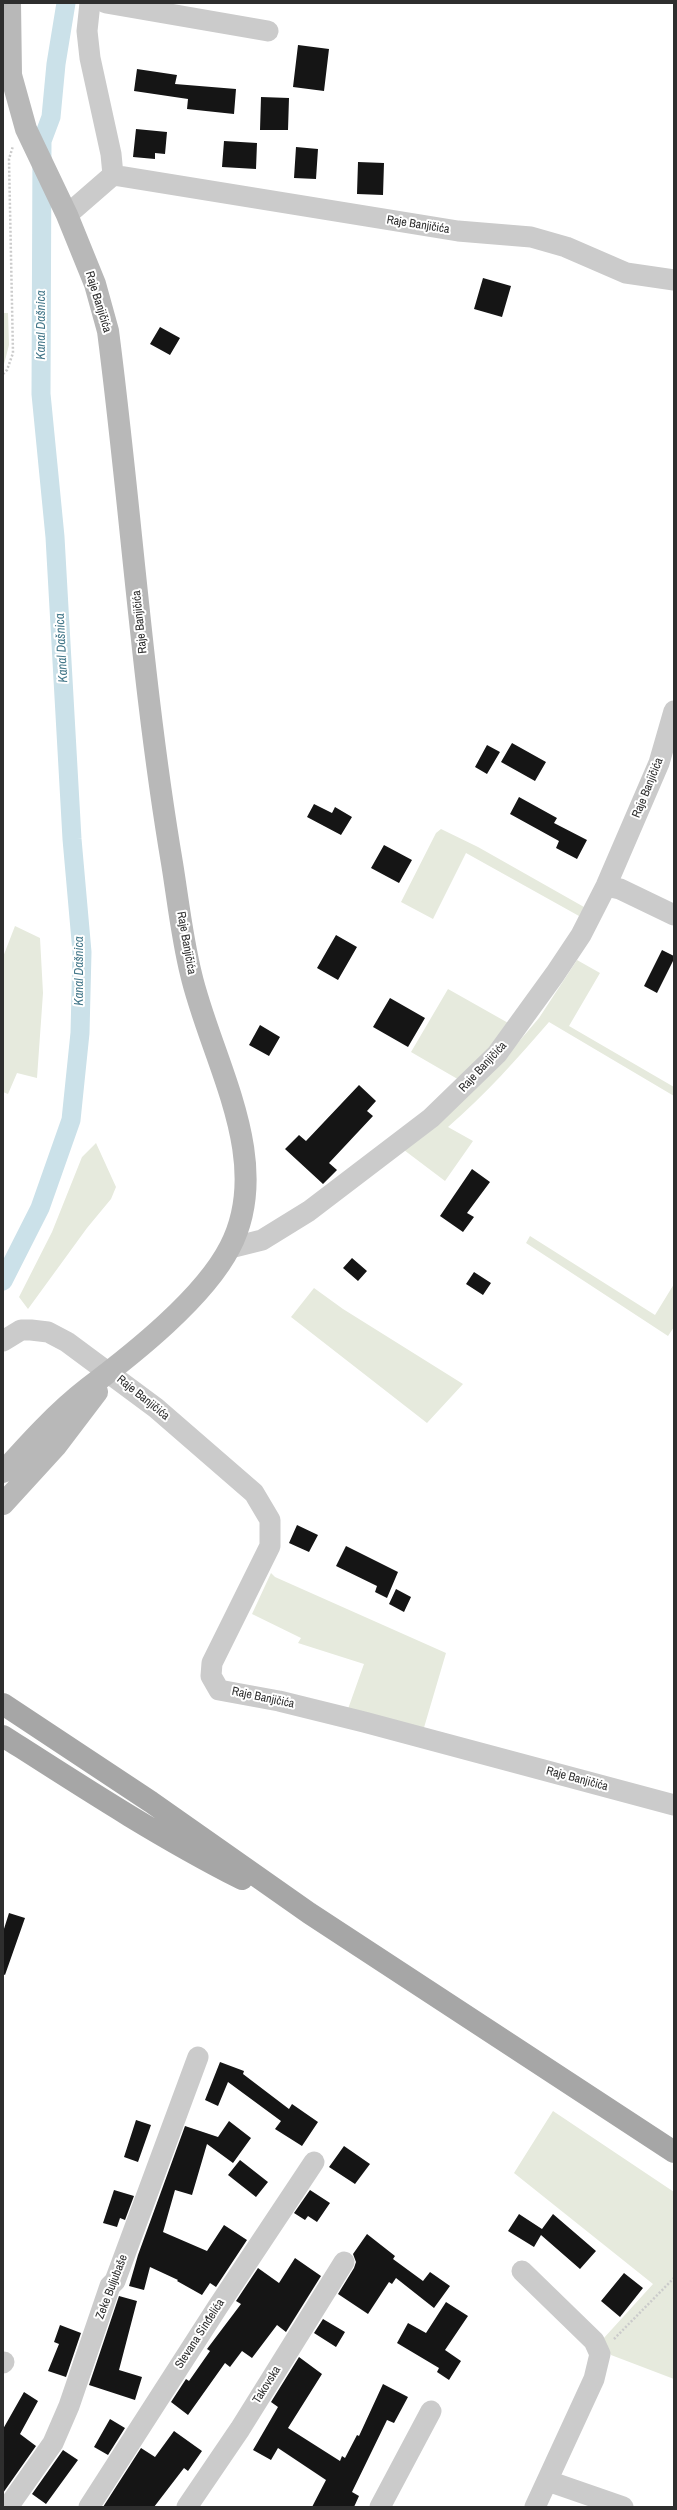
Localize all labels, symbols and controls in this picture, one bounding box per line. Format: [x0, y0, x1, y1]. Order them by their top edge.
street label: Raje Banjičića [386, 213, 450, 237]
street label: Raje Banjičića [82, 270, 114, 334]
water label: Kanal Dašnica [34, 290, 50, 360]
street label: Raje Banjičića [130, 590, 150, 654]
water label: Kanal Dašnica [52, 613, 72, 683]
street label: Raje Banjičića [629, 756, 667, 820]
street label: Raje Banjičića [173, 911, 199, 975]
water label: Kanal Dašnica [72, 936, 88, 1006]
street label: Raje Banjičića [456, 1039, 510, 1095]
street label: Raje Banjičića [114, 1372, 172, 1424]
street label: Raje Banjičića [230, 1684, 296, 1712]
street label: Raje Banjičića [544, 1764, 610, 1794]
street label: Zeke Buljubaše [93, 2253, 131, 2321]
street label: Stevana Sinđelića [172, 2297, 228, 2371]
street label: Takovska [250, 2364, 284, 2406]

